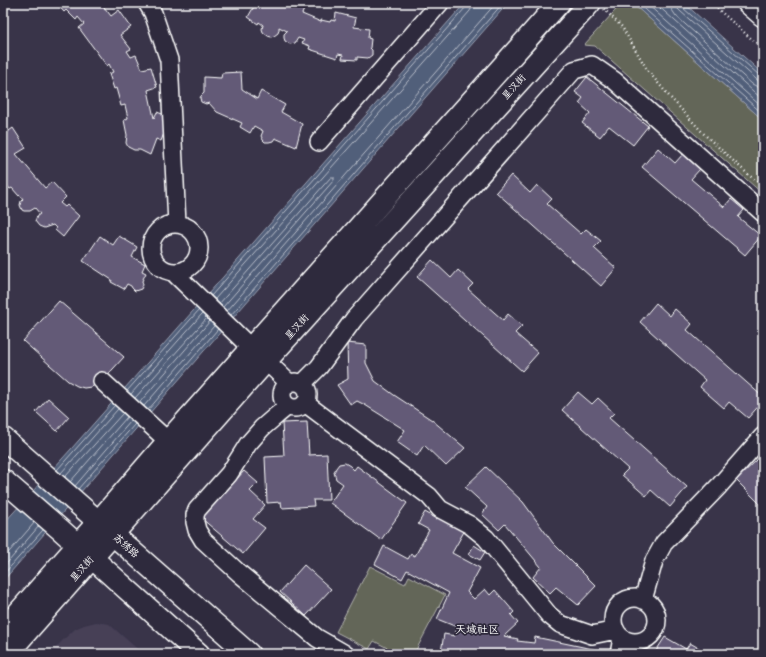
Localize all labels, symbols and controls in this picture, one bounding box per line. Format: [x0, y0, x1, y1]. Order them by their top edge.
street label: 星汉街 [500, 72, 528, 102]
street label: 星汉街 [283, 312, 311, 342]
street label: 苏绣路 [111, 532, 141, 560]
street label: 星汉街 [68, 554, 96, 584]
district label: 天域社区 [455, 623, 499, 636]

